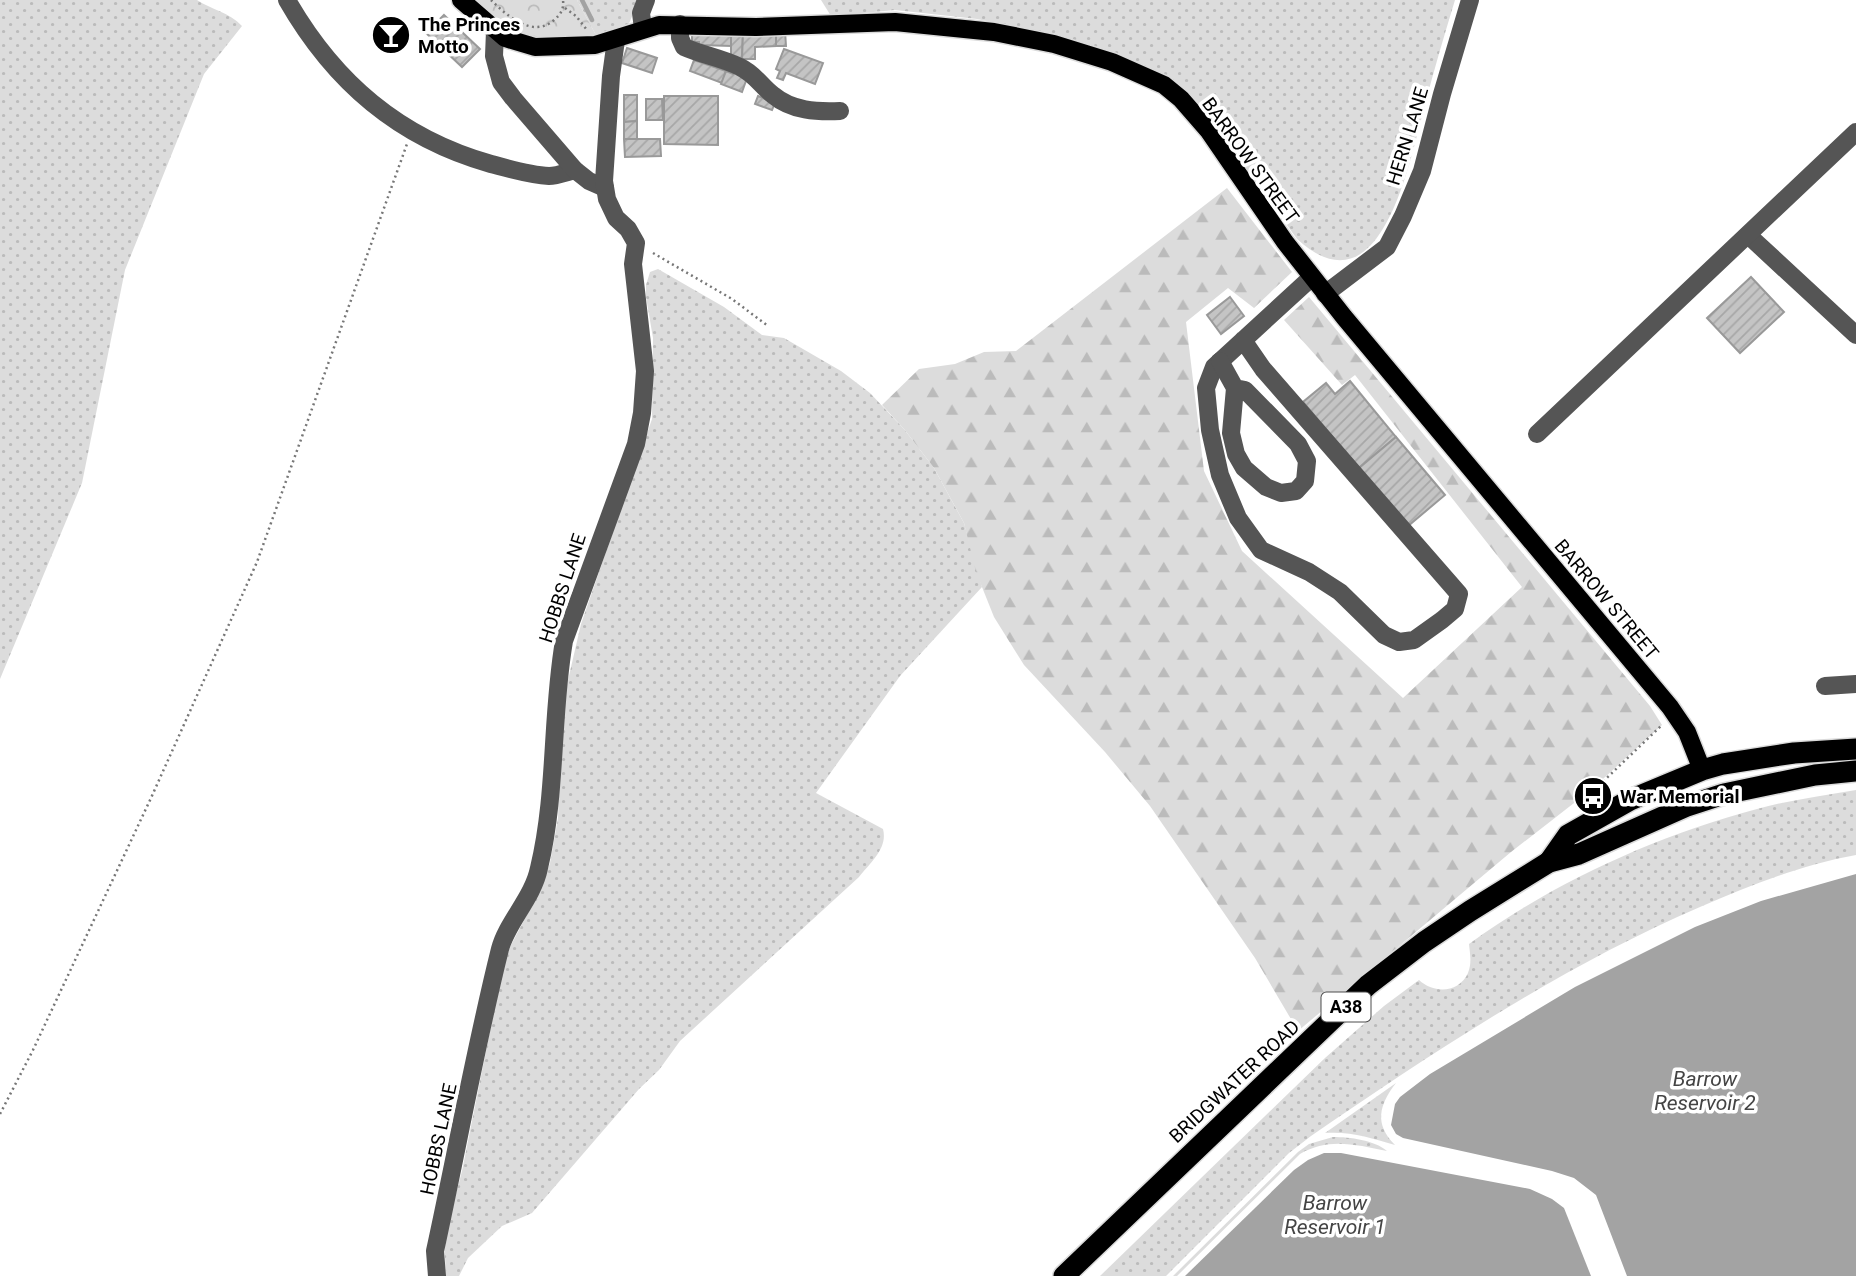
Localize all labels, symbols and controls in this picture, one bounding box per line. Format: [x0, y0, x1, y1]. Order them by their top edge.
place label: The Princes Motto [418, 13, 520, 58]
bar icon: The Princes Motto [370, 14, 412, 56]
street label: HERN LANE [1382, 84, 1433, 188]
street label: BARROW STREET [1197, 93, 1304, 228]
street label: HOBBS LANE [534, 530, 591, 646]
street label: BARROW STREET [1550, 535, 1664, 664]
bus stop icon: War Memorial [1572, 775, 1614, 817]
place label: War Memorial [1620, 785, 1739, 808]
road number: A38 [1322, 992, 1370, 1022]
street label: BRIDGWATER ROAD [1164, 1015, 1304, 1148]
water label: Barrow Reservoir 2 [1654, 1067, 1756, 1115]
street label: HOBBS LANE [415, 1081, 462, 1197]
water label: Barrow Reservoir 1 [1284, 1191, 1386, 1239]

